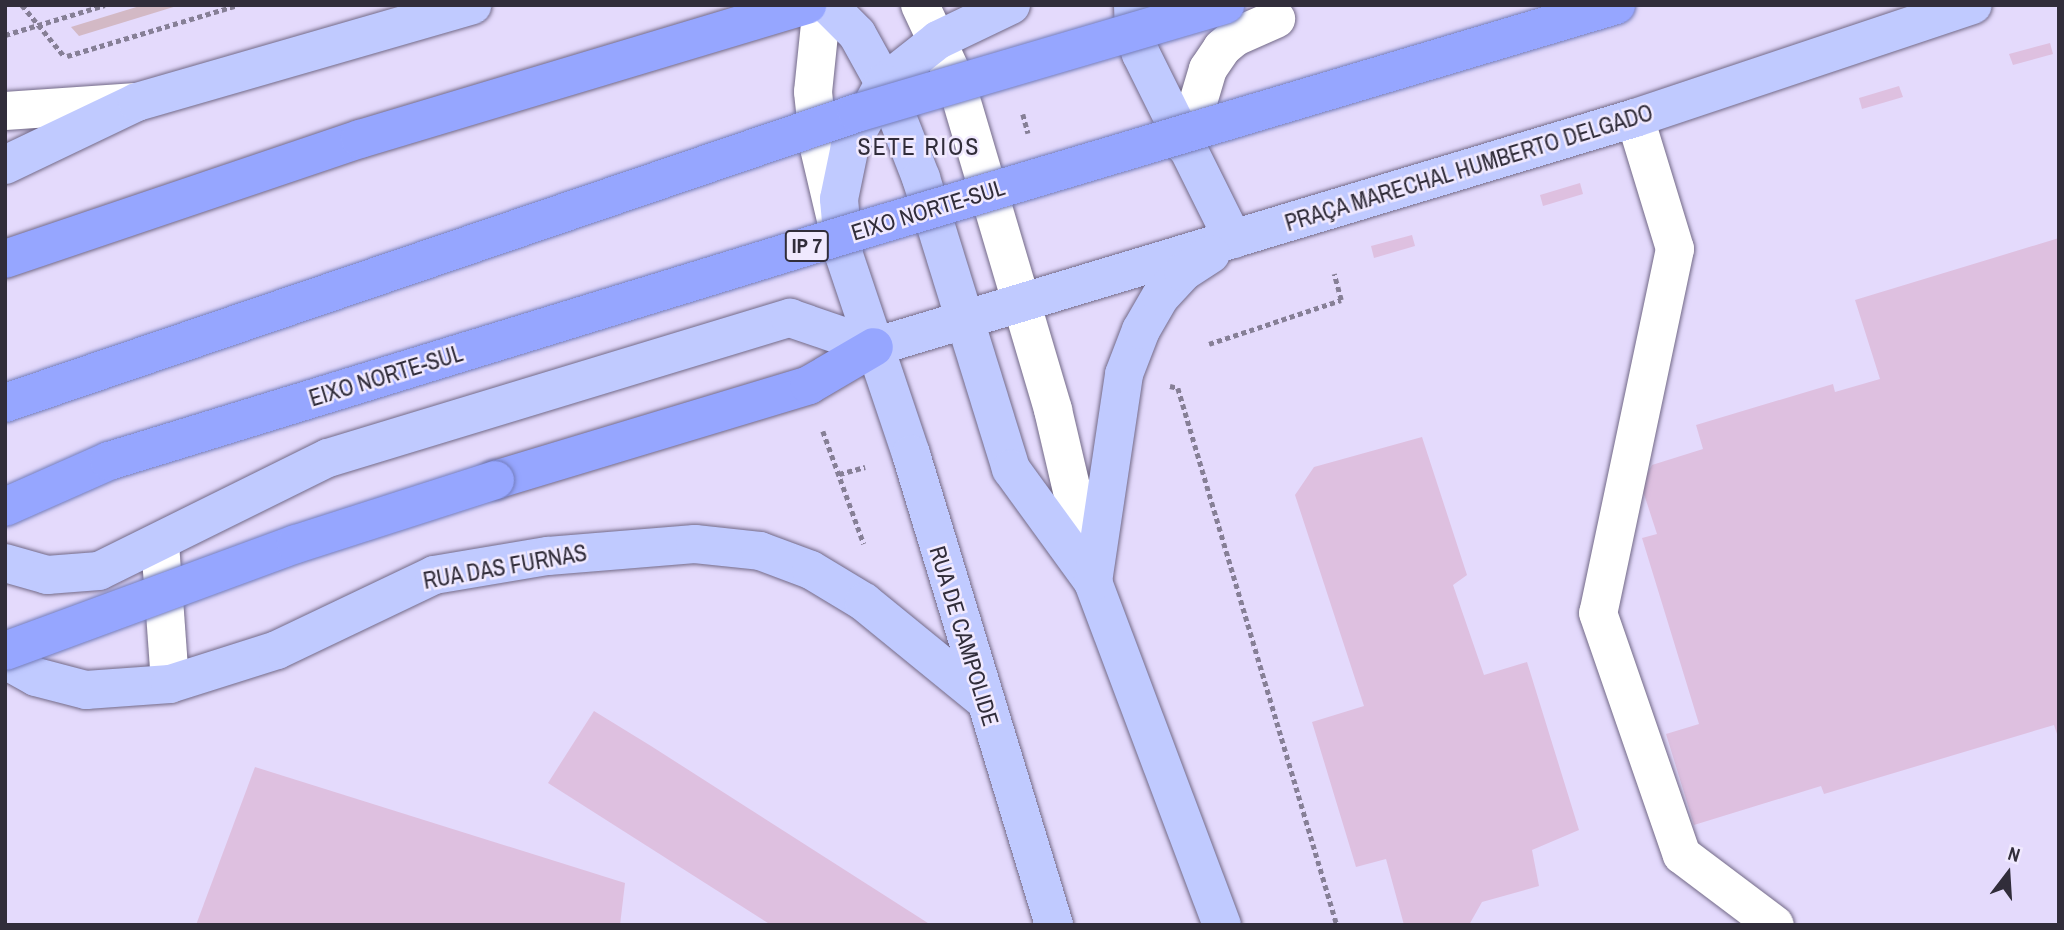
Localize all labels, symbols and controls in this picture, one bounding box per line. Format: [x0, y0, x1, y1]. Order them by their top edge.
street label: PRAÇA MARECHAL HUMBERTO DELGADO [1281, 99, 1657, 237]
district label: SETE RIOS [859, 133, 979, 161]
street label: EIXO NORTE-SUL [848, 174, 1008, 246]
road number: IP 7 [784, 229, 830, 264]
street label: EIXO NORTE-SUL [306, 340, 466, 412]
street label: RUA DAS FURNAS [421, 539, 589, 595]
street label: RUA DE CAMPOLIDE [923, 542, 1005, 730]
north arrow [1973, 839, 2043, 909]
text: N [2005, 840, 2023, 868]

